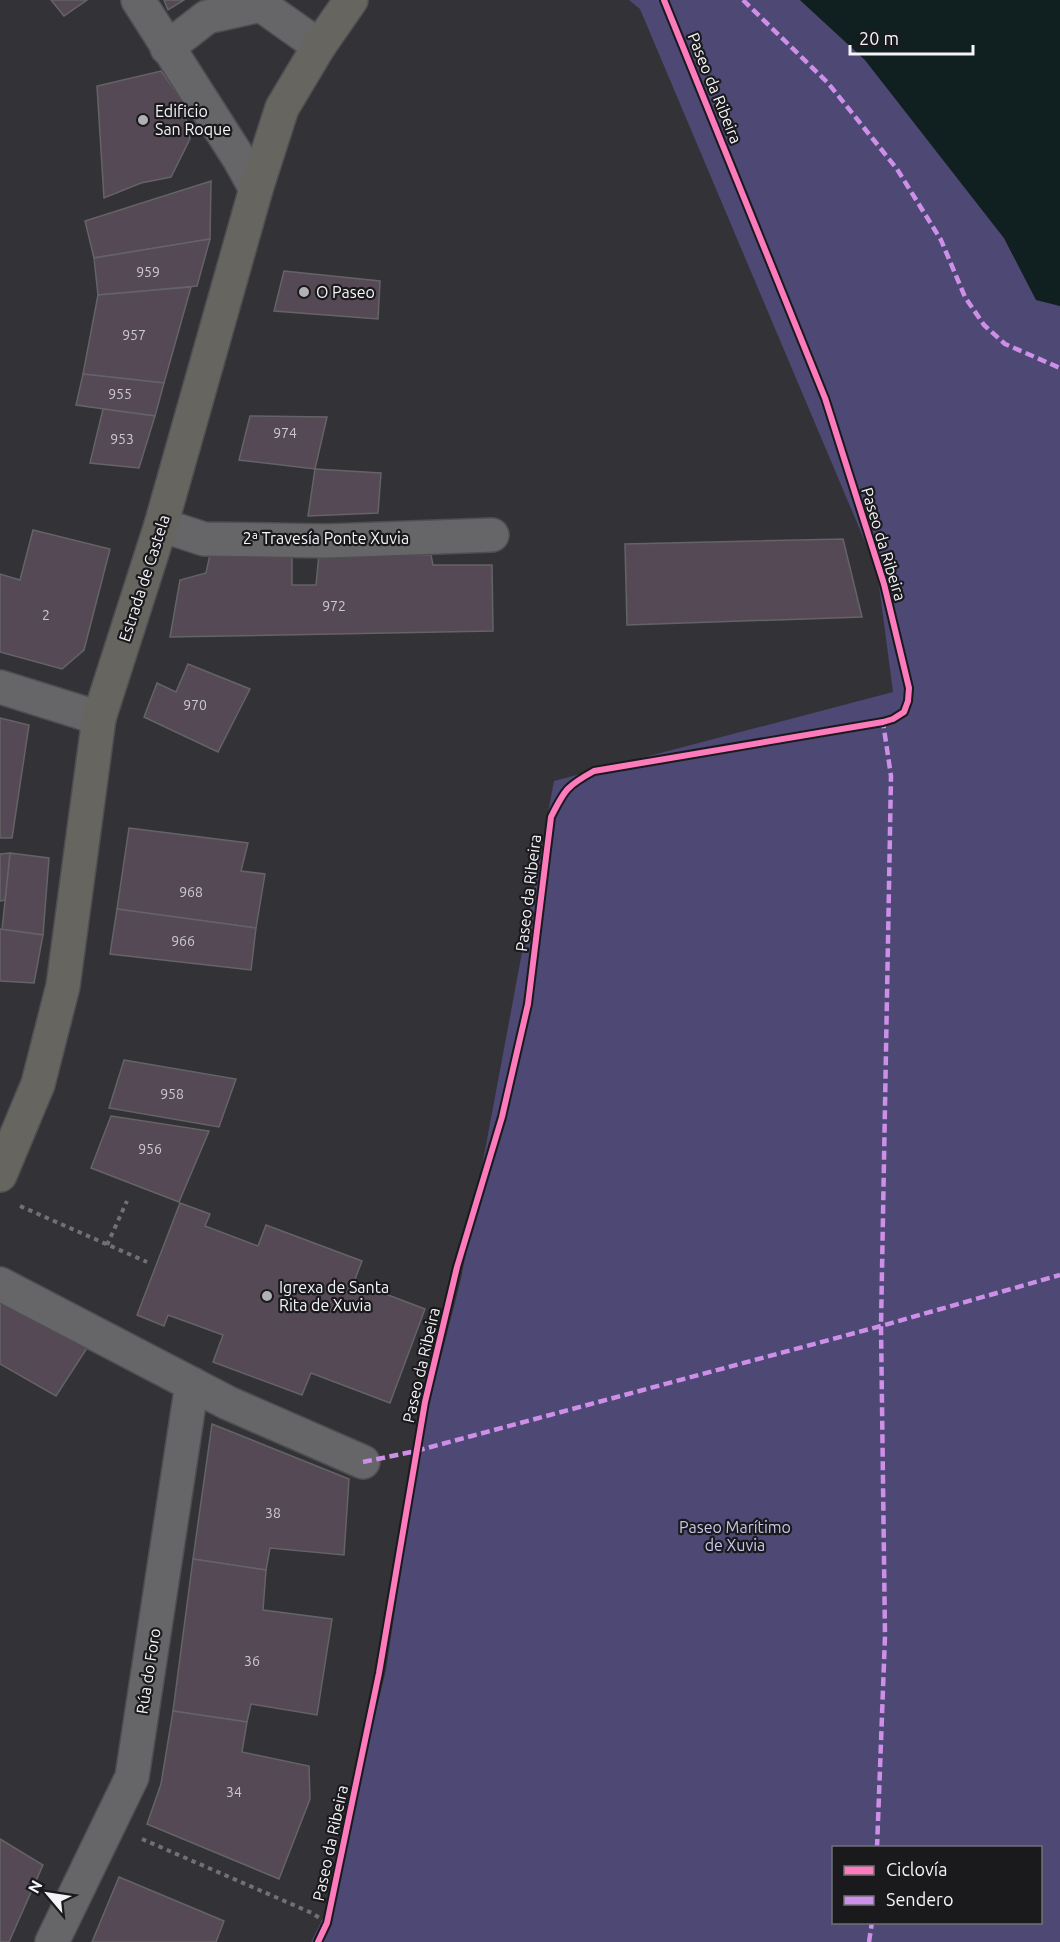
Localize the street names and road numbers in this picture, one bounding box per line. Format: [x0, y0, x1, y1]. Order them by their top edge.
street label: Paseo da Ribeira [685, 30, 745, 146]
street label: Paseo da Ribeira [858, 485, 910, 603]
street label: Estrada de Castela [115, 512, 173, 644]
street label: 2ª Travesía Ponte Xuvia [243, 529, 409, 547]
street label: Paseo da Ribeira [512, 833, 544, 953]
street label: Paseo da Ribeira [399, 1306, 443, 1424]
street label: Rúa do Foro [132, 1627, 164, 1715]
street label: Paseo da Ribeira [309, 1783, 351, 1903]

